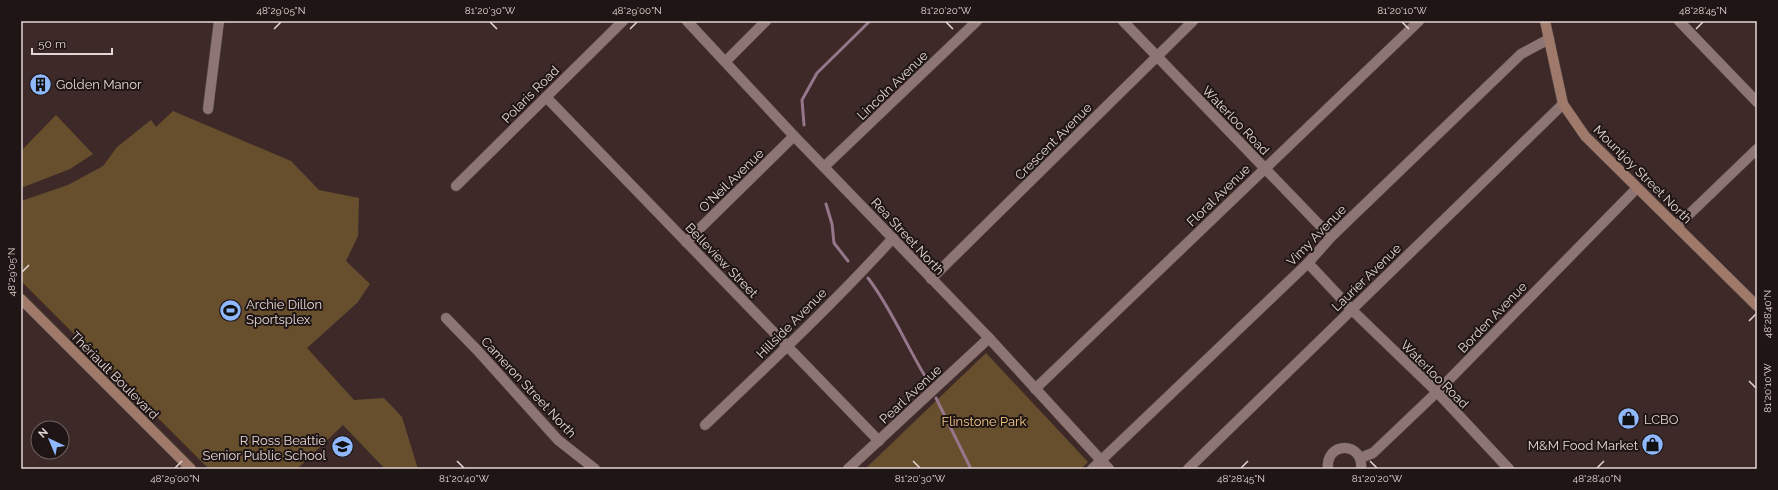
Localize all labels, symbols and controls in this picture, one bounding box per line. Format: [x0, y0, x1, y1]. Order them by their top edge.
text: 48°29'05"N [256, 5, 306, 16]
text: 81°20'30"W [465, 5, 516, 16]
text: 48°29'00"N [612, 5, 662, 16]
text: 81°20'20"W [921, 5, 972, 16]
text: 81°20'10"W [1377, 5, 1427, 16]
text: 48°28'45"N [1679, 5, 1727, 16]
scale bar [32, 30, 112, 56]
text: 50 m [38, 37, 66, 51]
street label: Lincoln Avenue [854, 48, 931, 123]
street label: Polaris Road [499, 63, 562, 126]
building icon: Golden Manor [28, 71, 54, 97]
place label: Golden Manor [56, 77, 142, 92]
street label: Waterloo Road [1199, 83, 1272, 158]
street label: Crescent Avenue [1012, 100, 1095, 183]
street label: Mountjoy Street North [1590, 122, 1695, 227]
street label: O'Neil Avenue [696, 145, 767, 215]
street label: Floral Avenue [1184, 161, 1253, 229]
street label: Rea Street North [868, 195, 947, 278]
street label: Vimy Avenue [1284, 202, 1349, 269]
street label: Belleview Street [682, 220, 761, 301]
street label: Laurier Avenue [1329, 240, 1404, 314]
text: 48°29'05"N [6, 247, 17, 297]
street label: Borden Avenue [1455, 279, 1530, 356]
street label: Hillside Avenue [753, 285, 830, 361]
text: 48°28'40"N [1762, 290, 1773, 338]
place label: Archie Dillon Sportsplex [246, 297, 322, 327]
sports icon: Archie Dillon Sportsplex [217, 298, 243, 324]
street label: Thériault Boulevard [68, 328, 162, 422]
street label: Cameron Street North [478, 334, 579, 441]
street label: Waterloo Road [1398, 337, 1472, 411]
street label: Pearl Avenue [876, 362, 945, 427]
text: 81°20'10"W [1762, 363, 1773, 413]
shop icon: LCBO [1616, 406, 1642, 432]
place label: LCBO [1644, 412, 1679, 427]
park label: Flinstone Park [942, 414, 1027, 429]
north arrow [30, 420, 70, 460]
text: N [36, 426, 51, 441]
shop icon: M&M Food Market [1640, 432, 1666, 458]
place label: R Ross Beattie Senior Public School [202, 433, 326, 463]
school or university icon: R Ross Beattie Senior Public School [329, 434, 355, 460]
place label: M&M Food Market [1528, 438, 1639, 453]
text: 48°29'00"N [150, 473, 200, 484]
text: 81°20'40"W [439, 473, 490, 484]
text: 81°20'30"W [895, 473, 946, 484]
text: 48°28'45"N [1217, 473, 1265, 484]
text: 81°20'20"W [1352, 473, 1403, 484]
text: 48°28'40"N [1573, 473, 1621, 484]

